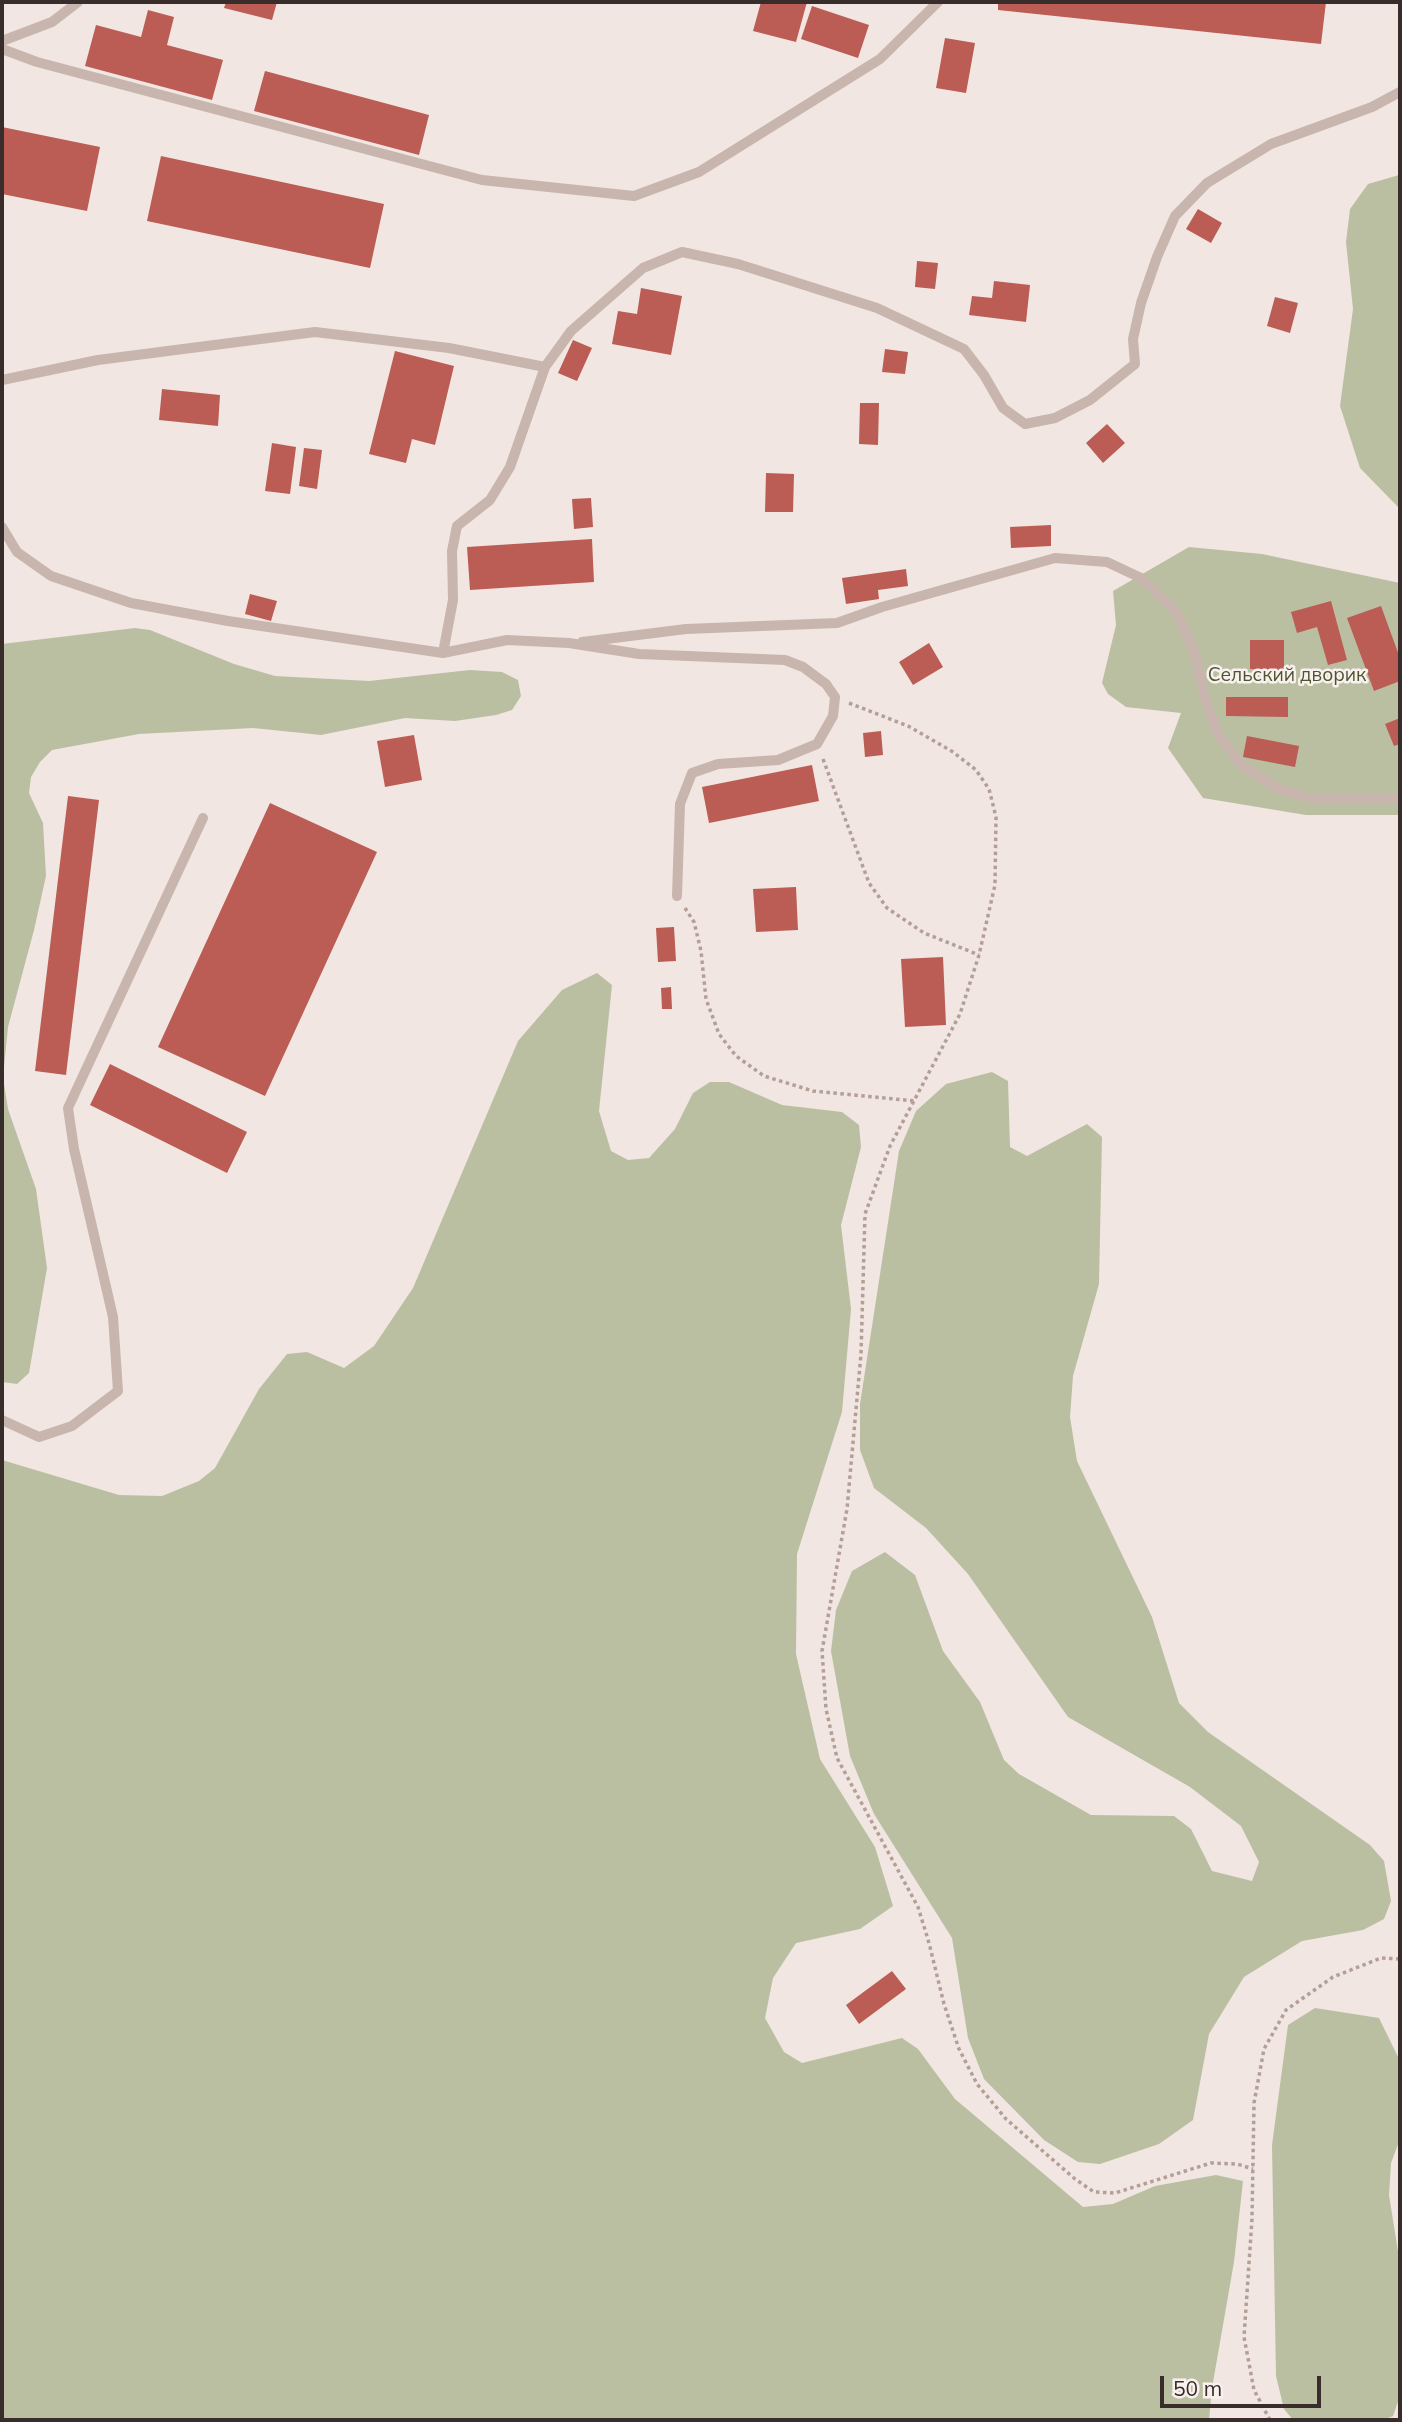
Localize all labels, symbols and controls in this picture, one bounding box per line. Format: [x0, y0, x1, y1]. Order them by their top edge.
park label: Сельский дворик [1208, 664, 1366, 686]
scale bar [1164, 2362, 1325, 2406]
text: 50 m [1173, 2375, 1222, 2401]

